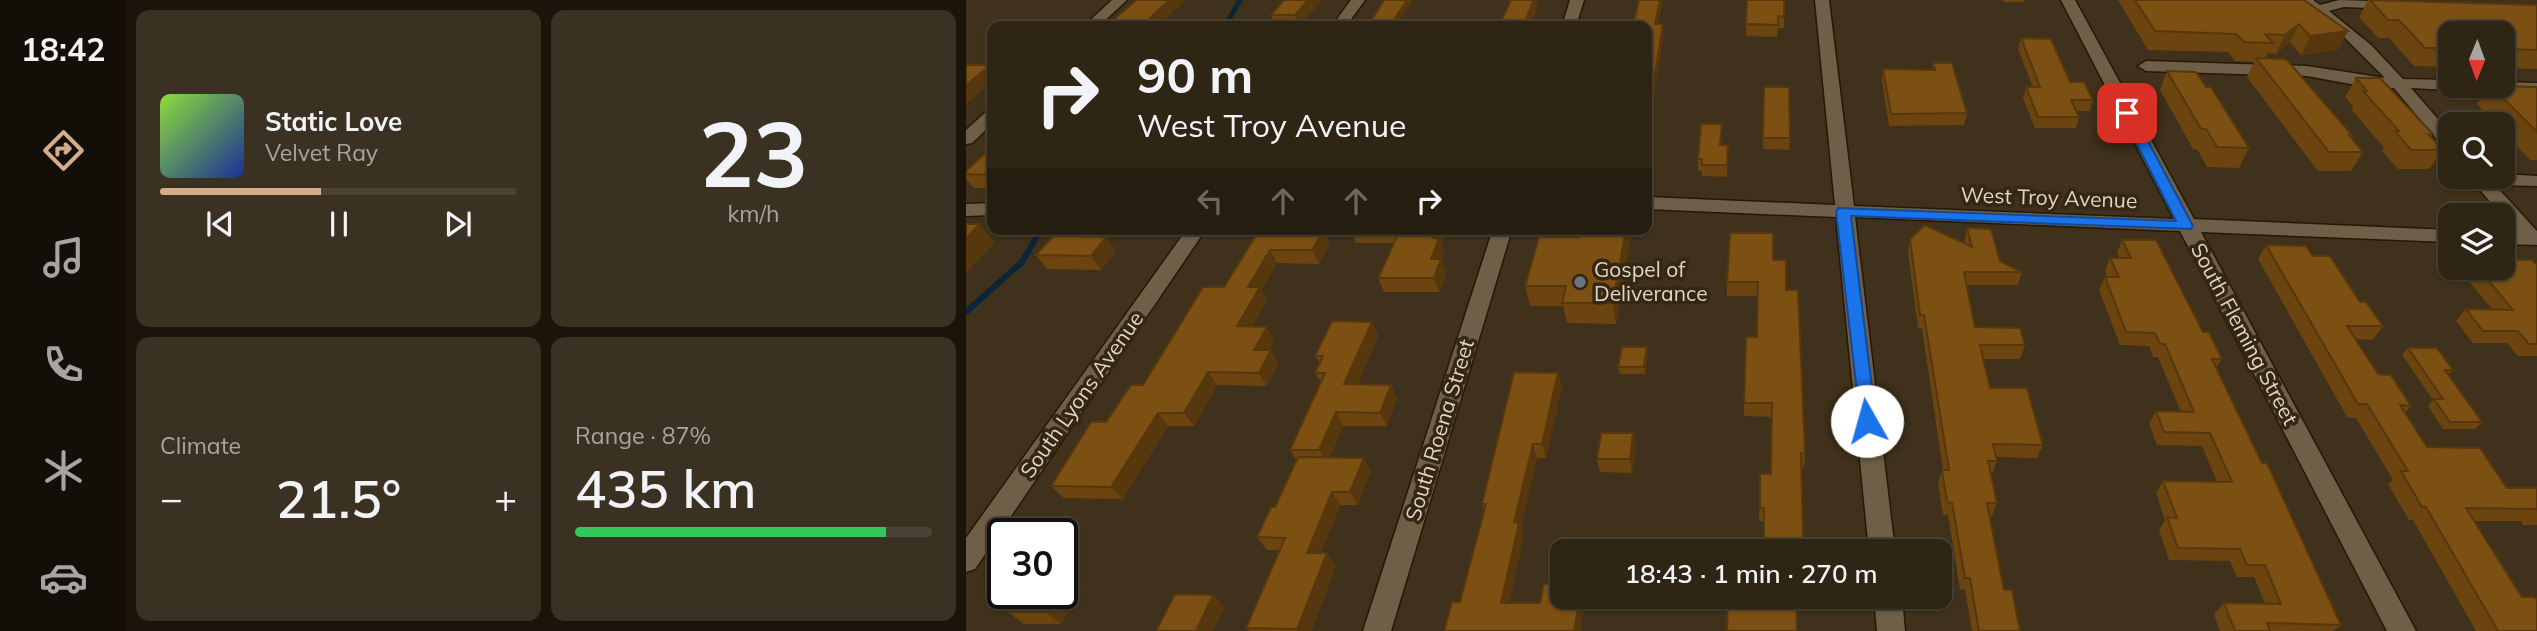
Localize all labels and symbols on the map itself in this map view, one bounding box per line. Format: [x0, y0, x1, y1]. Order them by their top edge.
north arrow [2438, 21, 2515, 98]
pin [2097, 83, 2157, 143]
street label: West Troy Avenue [1960, 181, 2138, 213]
street label: South Fleming Street [2186, 238, 2304, 429]
place label: Gospel of Deliverance [1594, 256, 1708, 306]
marker: Gospel of Deliverance [1572, 274, 1588, 290]
street label: South Lyons Avenue [1014, 306, 1148, 483]
street label: South Roena Street [1399, 336, 1479, 524]
position arrow [1830, 384, 1904, 458]
speed limit sign: 30 [987, 518, 1078, 609]

